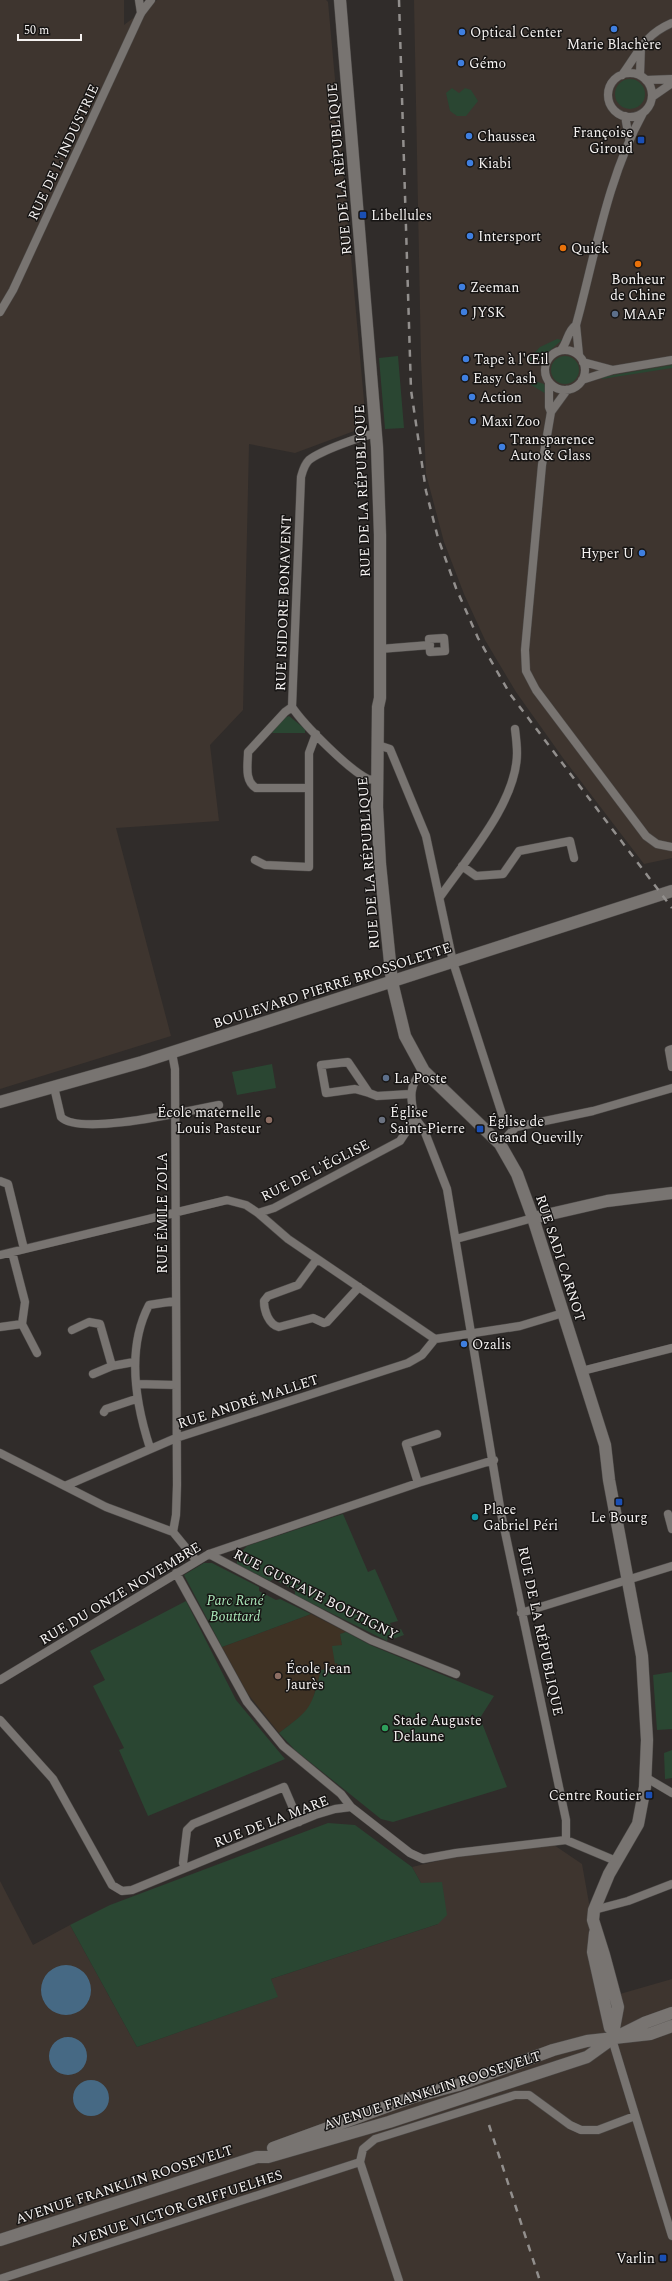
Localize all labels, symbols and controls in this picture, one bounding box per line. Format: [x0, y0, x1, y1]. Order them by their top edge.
scale bar [18, 16, 81, 42]
text: 50 m [24, 21, 49, 40]
place label: Optical Center [470, 22, 562, 43]
marker: Marie Blachère [609, 24, 619, 34]
marker: Optical Center [457, 27, 467, 37]
place label: Marie Blachère [567, 34, 661, 55]
place label: Gémo [469, 53, 506, 74]
marker: Gémo [456, 58, 466, 68]
street label: RUE DE L'INDUSTRIE [23, 81, 104, 224]
street label: RUE DE LA RÉPUBLIQUE [322, 82, 357, 256]
place label: Françoise Giroud [573, 122, 633, 159]
place label: Chaussea [477, 126, 536, 147]
marker: Chaussea [464, 131, 474, 141]
marker: Françoise Giroud [636, 135, 646, 145]
place label: Kiabi [478, 153, 511, 174]
marker: Kiabi [465, 158, 475, 168]
place label: Libellules [371, 205, 432, 226]
marker: Libellules [358, 210, 368, 220]
place label: Intersport [478, 226, 541, 247]
marker: Intersport [465, 231, 475, 241]
place label: Quick [571, 238, 609, 259]
marker: Quick [558, 243, 568, 253]
marker: Bonheur de Chine [633, 259, 643, 269]
place label: Bonheur de Chine [610, 269, 666, 306]
place label: Zeeman [470, 277, 519, 298]
marker: Zeeman [457, 282, 467, 292]
place label: JYSK [472, 302, 505, 323]
place label: MAAF [623, 304, 666, 325]
marker: JYSK [459, 307, 469, 317]
marker: MAAF [610, 309, 620, 319]
place label: Tape à l'Œil [474, 349, 549, 370]
marker: Tape à l'Œil [461, 354, 471, 364]
place label: Easy Cash [473, 368, 536, 389]
marker: Easy Cash [460, 373, 470, 383]
place label: Action [480, 387, 522, 408]
marker: Action [467, 392, 477, 402]
street label: RUE DE LA RÉPUBLIQUE [349, 404, 376, 578]
place label: Maxi Zoo [481, 411, 540, 432]
marker: Maxi Zoo [468, 416, 478, 426]
place label: Transparence Auto & Glass [510, 429, 595, 466]
marker: Transparence Auto & Glass [497, 442, 507, 452]
street label: RUE ISIDORE BONAVENT [270, 515, 297, 691]
place label: Hyper U [581, 543, 634, 564]
marker: Hyper U [637, 548, 647, 558]
street label: RUE DE LA RÉPUBLIQUE [352, 776, 385, 950]
street label: BOULEVARD PIERRE BROSSOLETTE [210, 937, 454, 1034]
place label: La Poste [394, 1068, 447, 1089]
marker: La Poste [381, 1073, 391, 1083]
place label: École maternelle Louis Pasteur [157, 1102, 261, 1139]
place label: Église Saint-Pierre [390, 1102, 465, 1139]
place label: Église de Grand Quevilly [488, 1111, 584, 1148]
marker: École maternelle Louis Pasteur [264, 1115, 274, 1125]
marker: Église Saint-Pierre [377, 1115, 387, 1125]
marker: Église de Grand Quevilly [475, 1124, 485, 1134]
street label: RUE DE L'ÉGLISE [257, 1134, 373, 1207]
street label: RUE ÉMILE ZOLA [152, 1152, 173, 1274]
street label: RUE SADI CARNOT [530, 1192, 591, 1324]
place label: Ozalis [472, 1334, 511, 1355]
marker: Ozalis [459, 1339, 469, 1349]
street label: RUE ANDRÉ MALLET [175, 1369, 321, 1434]
marker: Le Bourg [614, 1497, 624, 1507]
place label: Place Gabriel Péri [483, 1499, 558, 1536]
place label: Le Bourg [590, 1507, 648, 1528]
marker: Place Gabriel Péri [470, 1512, 480, 1522]
street label: RUE DU ONZE NOVEMBRE [36, 1537, 205, 1650]
street label: RUE GUSTAVE BOUTIGNY [230, 1544, 402, 1645]
street label: RUE DE LA RÉPUBLIQUE [512, 1545, 569, 1718]
park label: Parc René Bouttard [206, 1590, 265, 1627]
place label: École Jean Jaurès [286, 1658, 351, 1695]
marker: École Jean Jaurès [273, 1671, 283, 1681]
place label: Stade Auguste Delaune [393, 1710, 482, 1747]
marker: Stade Auguste Delaune [380, 1723, 390, 1733]
place label: Centre Routier [549, 1785, 641, 1806]
street label: RUE DE LA MARE [211, 1790, 332, 1853]
marker: Centre Routier [644, 1790, 654, 1800]
street label: AVENUE FRANKLIN ROOSEVELT [321, 2045, 544, 2136]
street label: AVENUE FRANKLIN ROOSEVELT [13, 2139, 236, 2230]
street label: AVENUE VICTOR GRIFFUELHES [67, 2164, 285, 2253]
place label: Varlin [616, 2248, 655, 2269]
marker: Varlin [658, 2253, 668, 2263]

